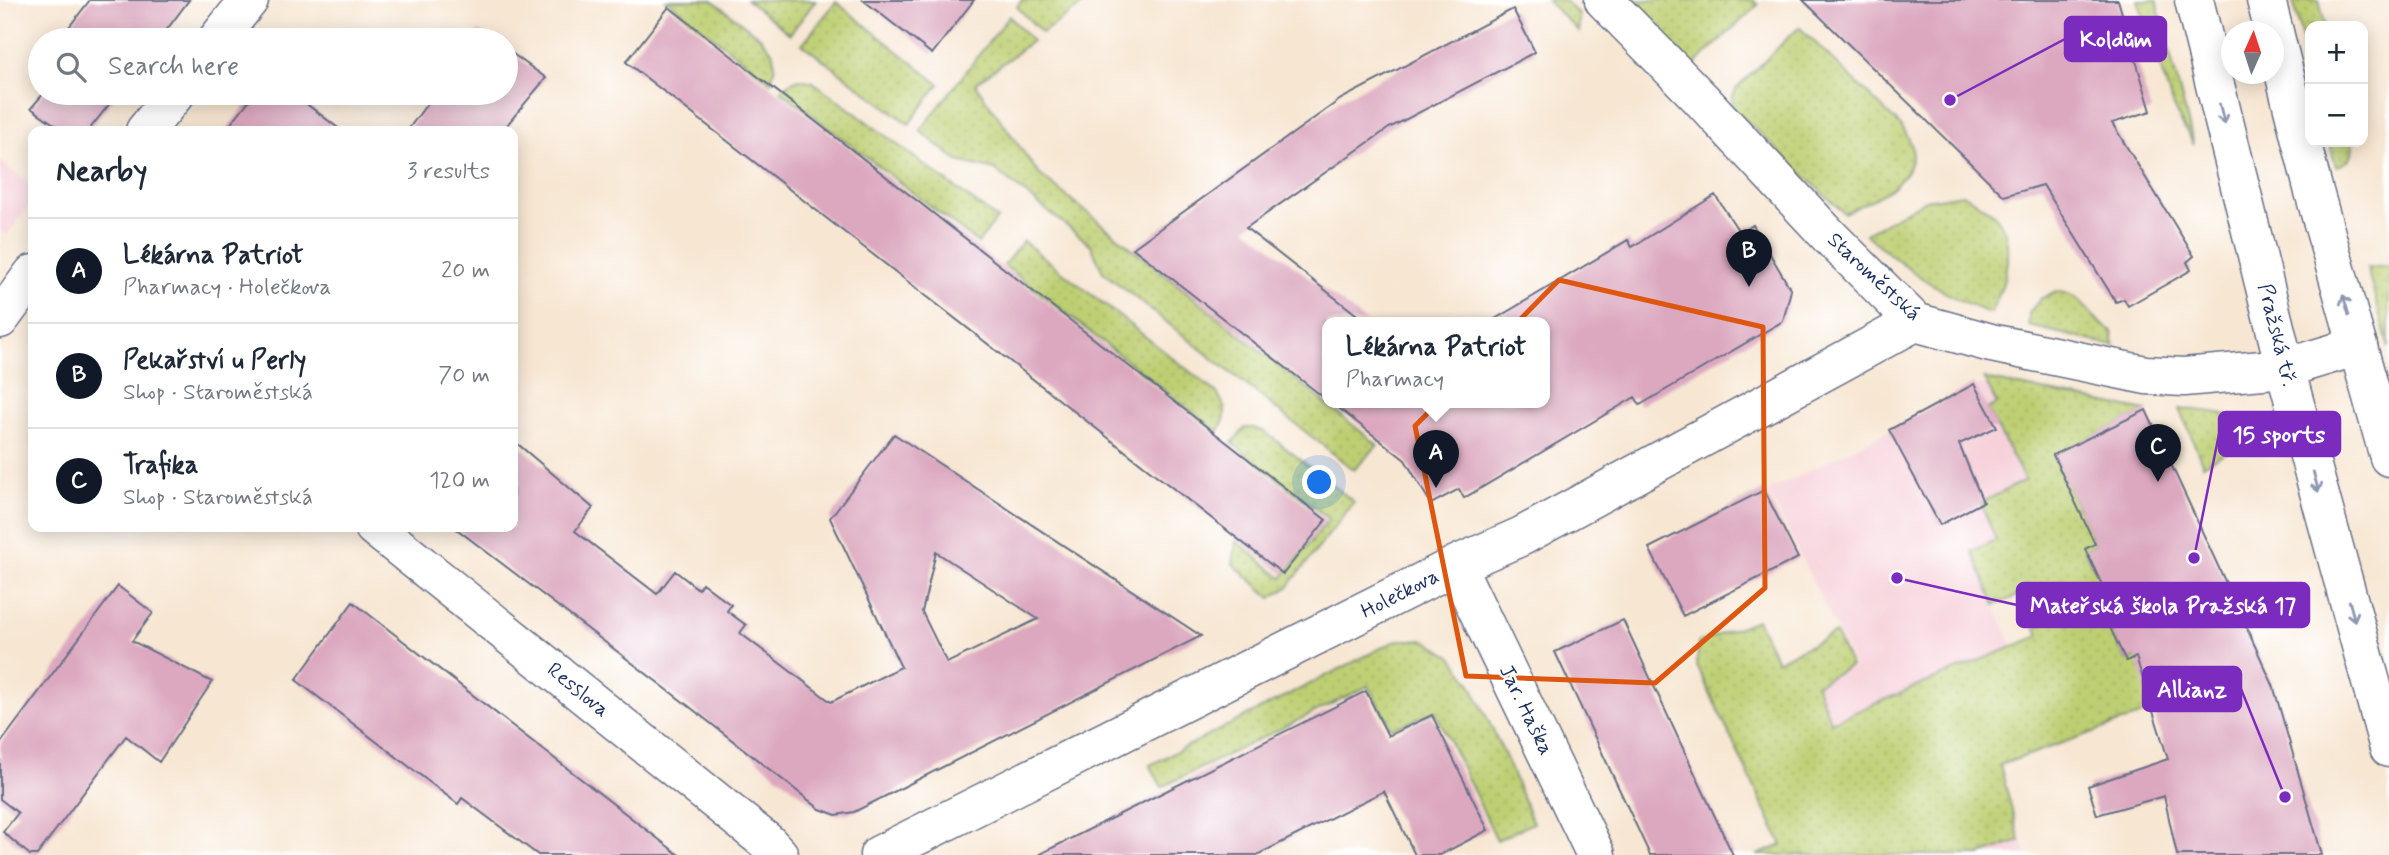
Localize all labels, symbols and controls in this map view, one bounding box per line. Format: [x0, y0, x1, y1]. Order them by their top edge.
callout: Koldům [2065, 17, 2166, 61]
north arrow [2221, 21, 2284, 84]
map controls [2305, 21, 2368, 147]
button: + [2305, 21, 2368, 84]
text: Koldům [2080, 26, 2152, 56]
search box [28, 28, 518, 105]
icon: search [52, 48, 90, 86]
text: Search here [108, 50, 239, 84]
button: − [2305, 84, 2368, 147]
one-way arrow [2216, 102, 2229, 125]
text: Nearby [56, 152, 147, 191]
text: 3 results [407, 157, 490, 187]
street label: Staroměstská [1821, 226, 1927, 328]
pin: B [1726, 229, 1772, 287]
text: Lékárna Patriot [123, 239, 304, 273]
text: A [71, 256, 87, 286]
text: 20 m [441, 256, 490, 286]
text: Pharmacy · Holečkova [123, 273, 331, 303]
street label: Pražská tř. [2251, 281, 2303, 389]
one-way arrow [2339, 294, 2352, 316]
popup [1322, 317, 1550, 408]
text: Lékárna Patriot [1346, 331, 1526, 365]
text: Pekařství u Perly [123, 344, 306, 378]
text: B [72, 361, 86, 391]
text: 70 m [438, 361, 490, 391]
text: Pharmacy [1346, 365, 1444, 395]
text: Shop · Staroměstská [123, 378, 313, 408]
callout: 15 sports [2219, 412, 2340, 456]
text: 15 sports [2233, 421, 2326, 451]
pin: C [2135, 424, 2181, 482]
pin: A [1413, 430, 1459, 488]
text: Trafika [123, 449, 198, 483]
your location [1302, 465, 1336, 499]
text: C [71, 466, 87, 496]
text: 120 m [429, 466, 490, 496]
one-way arrow [2310, 470, 2323, 492]
text: Shop · Staroměstská [123, 483, 313, 513]
street label: Holečkova [1356, 562, 1444, 626]
callout: Mateřská škola Pražská 17 [2017, 583, 2309, 627]
text: Mateřská škola Pražská 17 [2030, 592, 2296, 622]
one-way arrow [2346, 600, 2359, 622]
street label: Resslova [541, 656, 615, 724]
street label: Jar. Haška [1492, 660, 1560, 760]
callout: Allianz [2143, 667, 2241, 711]
text: Allianz [2157, 676, 2228, 706]

